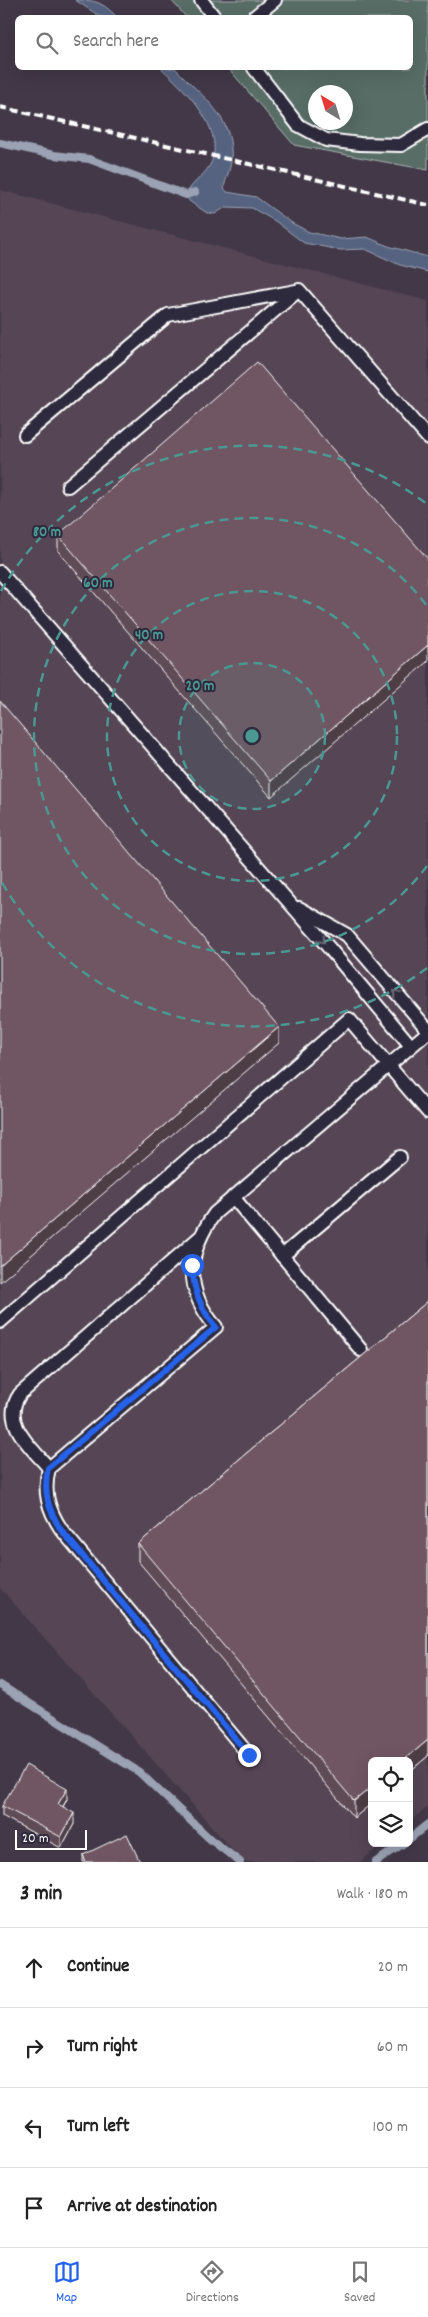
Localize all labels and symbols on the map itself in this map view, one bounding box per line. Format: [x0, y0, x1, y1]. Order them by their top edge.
north arrow [308, 85, 353, 130]
text: 80 m [33, 522, 61, 544]
text: 60 m [83, 573, 113, 595]
text: 40 m [135, 625, 163, 647]
text: 20 m [186, 676, 214, 698]
centre of rings [243, 727, 261, 745]
one-way arrow [316, 934, 325, 943]
one-way arrow [393, 989, 402, 998]
route start [181, 1254, 204, 1277]
route end [238, 1744, 261, 1767]
scale bar [15, 1827, 88, 1850]

